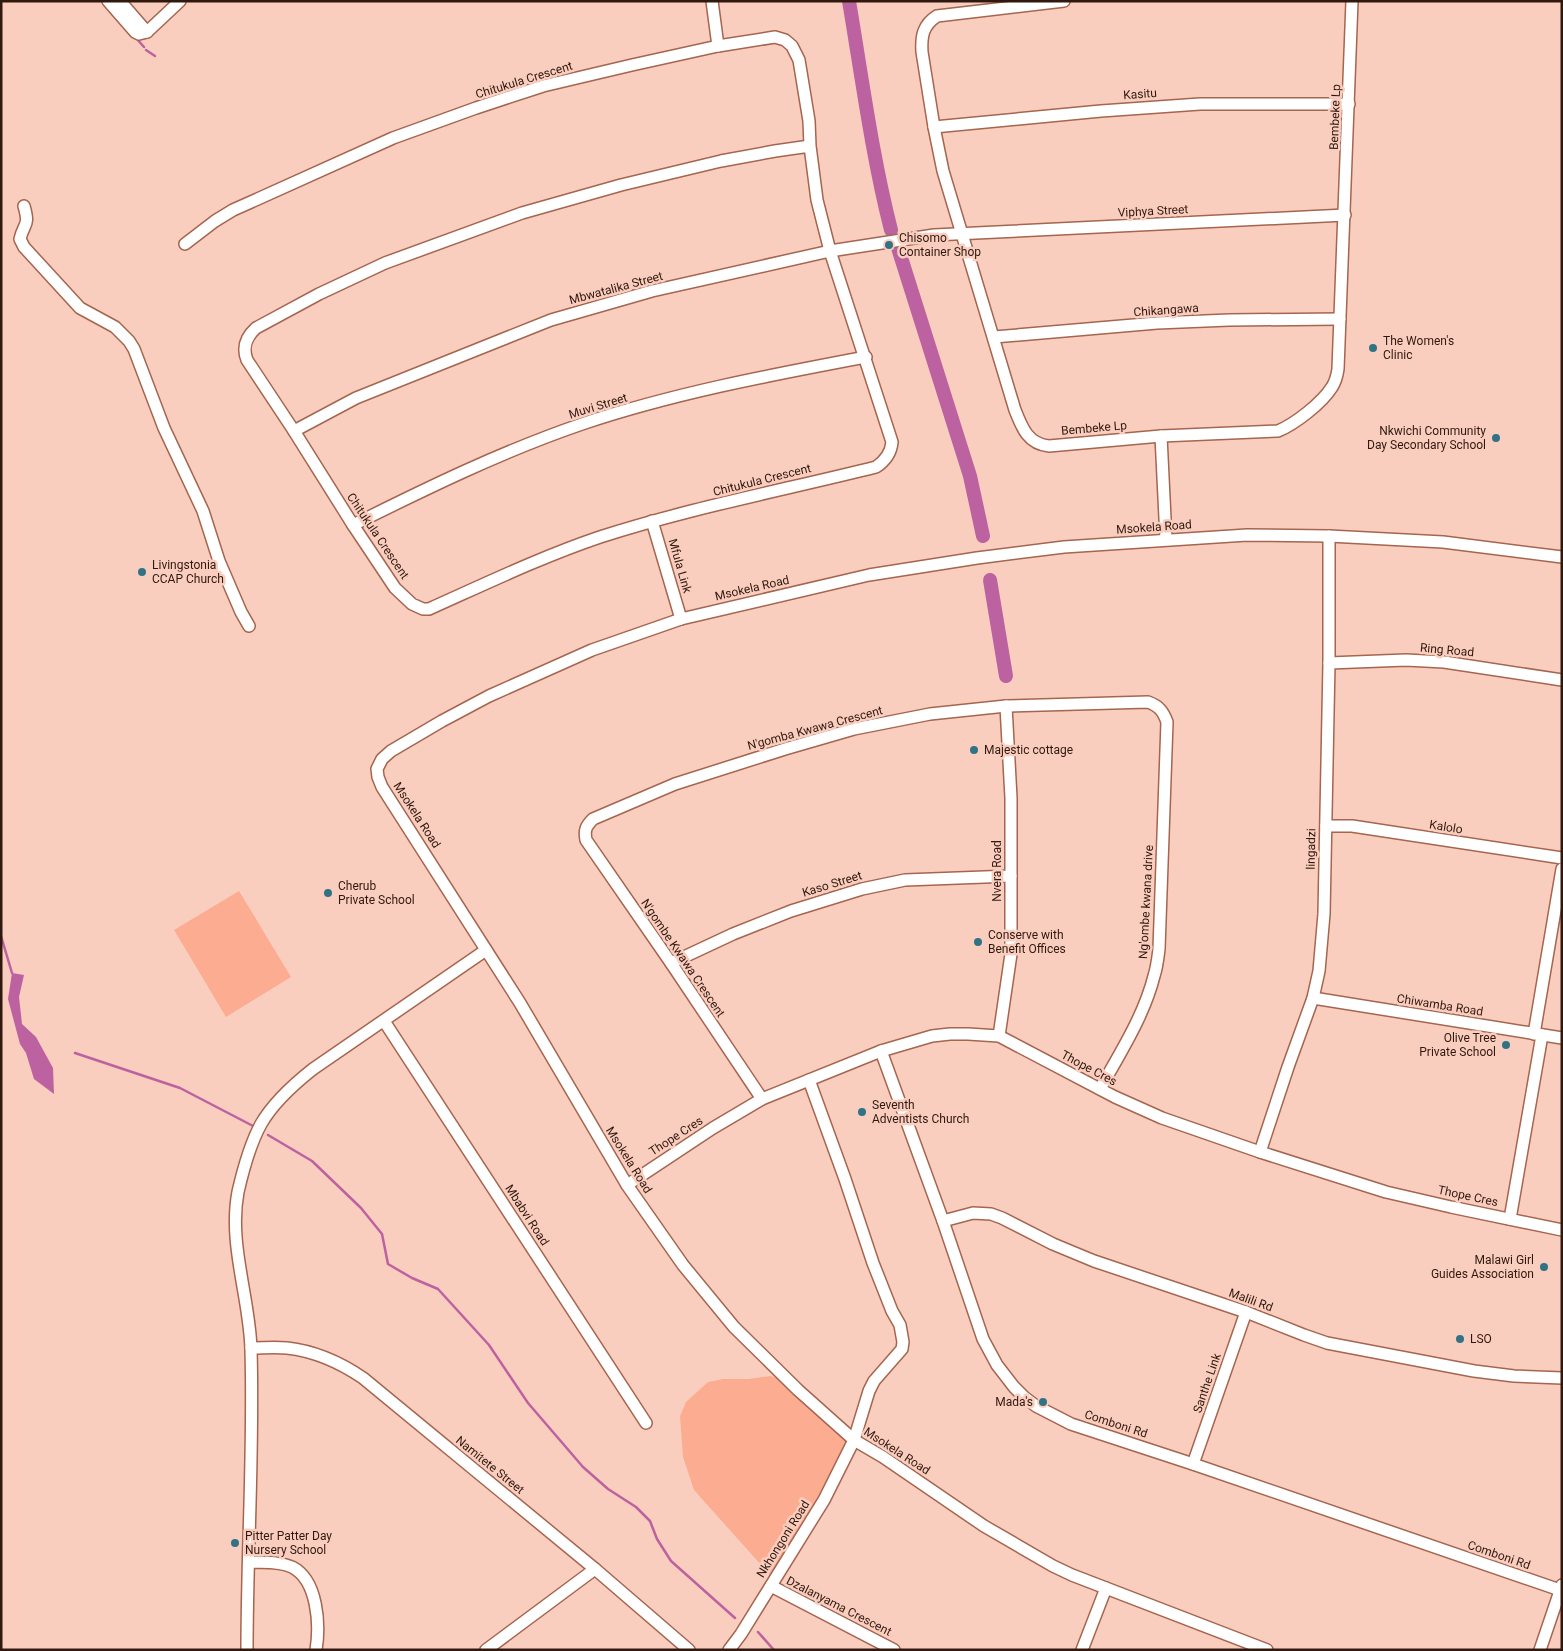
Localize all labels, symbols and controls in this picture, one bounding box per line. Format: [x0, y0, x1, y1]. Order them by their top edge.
street label: Chitukula Crescent [474, 59, 574, 101]
street label: Bembeke Lp [1327, 84, 1343, 150]
street label: Kasitu [1123, 86, 1157, 102]
street label: Viphya Street [1117, 202, 1189, 220]
place label: Chisomo Container Shop [899, 231, 981, 259]
marker: Chisomo Container Shop [883, 239, 895, 251]
street label: Mbwatalika Street [568, 269, 664, 307]
street label: Chikangawa [1133, 301, 1199, 319]
place label: The Women's Clinic [1383, 334, 1454, 362]
marker: The Women's Clinic [1367, 342, 1379, 354]
street label: Muvi Street [567, 390, 629, 422]
street label: Bembeke Lp [1061, 418, 1128, 438]
place label: Nkwichi Community Day Secondary School [1367, 424, 1486, 452]
marker: Nkwichi Community Day Secondary School [1490, 432, 1502, 444]
street label: Chitukula Crescent [712, 461, 813, 499]
street label: Chitukula Crescent [344, 490, 412, 582]
street label: Msokela Road [1116, 517, 1192, 537]
street label: Mfula Link [666, 537, 695, 596]
place label: Livingstonia CCAP Church [152, 558, 224, 586]
marker: Livingstonia CCAP Church [136, 566, 148, 578]
street label: Msokela Road [713, 573, 791, 603]
street label: Ring Road [1419, 641, 1475, 659]
street label: N'gomba Kwawa Crescent [746, 703, 884, 753]
place label: Majestic cottage [984, 743, 1073, 757]
marker: Majestic cottage [968, 744, 980, 756]
street label: Msokela Road [390, 779, 444, 851]
street label: Kalolo [1428, 817, 1464, 837]
street label: lingadzi [1304, 828, 1318, 870]
street label: Nvera Road [990, 840, 1004, 902]
street label: Ng'ombe kwana drive [1136, 845, 1156, 959]
street label: Kaso Street [800, 868, 864, 900]
place label: Cherub Private School [338, 879, 415, 907]
marker: Cherub Private School [322, 887, 334, 899]
street label: N'gombe Kwawa Crescent [638, 896, 728, 1020]
place label: Conserve with Benefit Offices [988, 928, 1066, 956]
marker: Conserve with Benefit Offices [972, 936, 984, 948]
street label: Chiwamba Road [1396, 991, 1484, 1019]
place label: Olive Tree Private School [1419, 1031, 1496, 1059]
marker: Olive Tree Private School [1500, 1039, 1512, 1051]
street label: Thope Cres [1059, 1047, 1119, 1089]
place label: Seventh Adventists Church [872, 1098, 969, 1126]
marker: Seventh Adventists Church [856, 1106, 868, 1118]
street label: Thope Cres [647, 1114, 705, 1158]
street label: Msokela Road [603, 1124, 655, 1196]
street label: Mbabvi Road [502, 1182, 552, 1248]
street label: Thope Cres [1437, 1183, 1499, 1209]
place label: Malawi Girl Guides Association [1431, 1253, 1534, 1281]
marker: Malawi Girl Guides Association [1538, 1261, 1550, 1273]
street label: Malili Rd [1227, 1286, 1275, 1314]
place label: LSO [1470, 1332, 1492, 1346]
marker: LSO [1454, 1333, 1466, 1345]
street label: Santhe Link [1190, 1350, 1224, 1415]
place label: Mada's [995, 1395, 1033, 1409]
marker: Mada's [1037, 1396, 1049, 1408]
street label: Comboni Rd [1083, 1407, 1149, 1441]
street label: Msokela Road [861, 1424, 933, 1478]
street label: Namitete Street [453, 1433, 527, 1497]
street label: Nkhongoni Road [754, 1498, 812, 1580]
place label: Pitter Patter Day Nursery School [245, 1529, 332, 1557]
marker: Pitter Patter Day Nursery School [229, 1537, 241, 1549]
street label: Comboni Rd [1466, 1538, 1532, 1572]
street label: Dzalanyama Crescent [784, 1573, 894, 1639]

